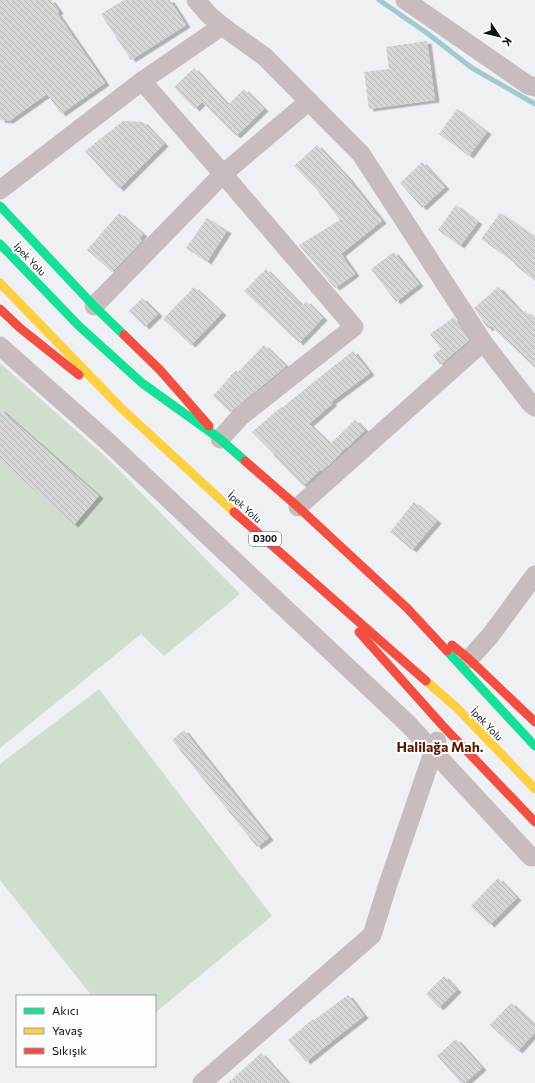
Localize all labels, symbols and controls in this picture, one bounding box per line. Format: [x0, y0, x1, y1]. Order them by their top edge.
north arrow [479, 16, 519, 56]
text: K [500, 35, 515, 49]
street label: İpek Yolu [11, 240, 49, 278]
street label: İpek Yolu [226, 489, 264, 525]
road number: D300 [249, 532, 281, 546]
street label: İpek Yolu [468, 705, 506, 743]
district label: Halilağa Mah. [396, 738, 484, 755]
legend [16, 995, 156, 1067]
text: Akıcı [52, 1003, 79, 1017]
text: Yavaş [52, 1023, 83, 1037]
text: Sıkışık [52, 1043, 87, 1057]

